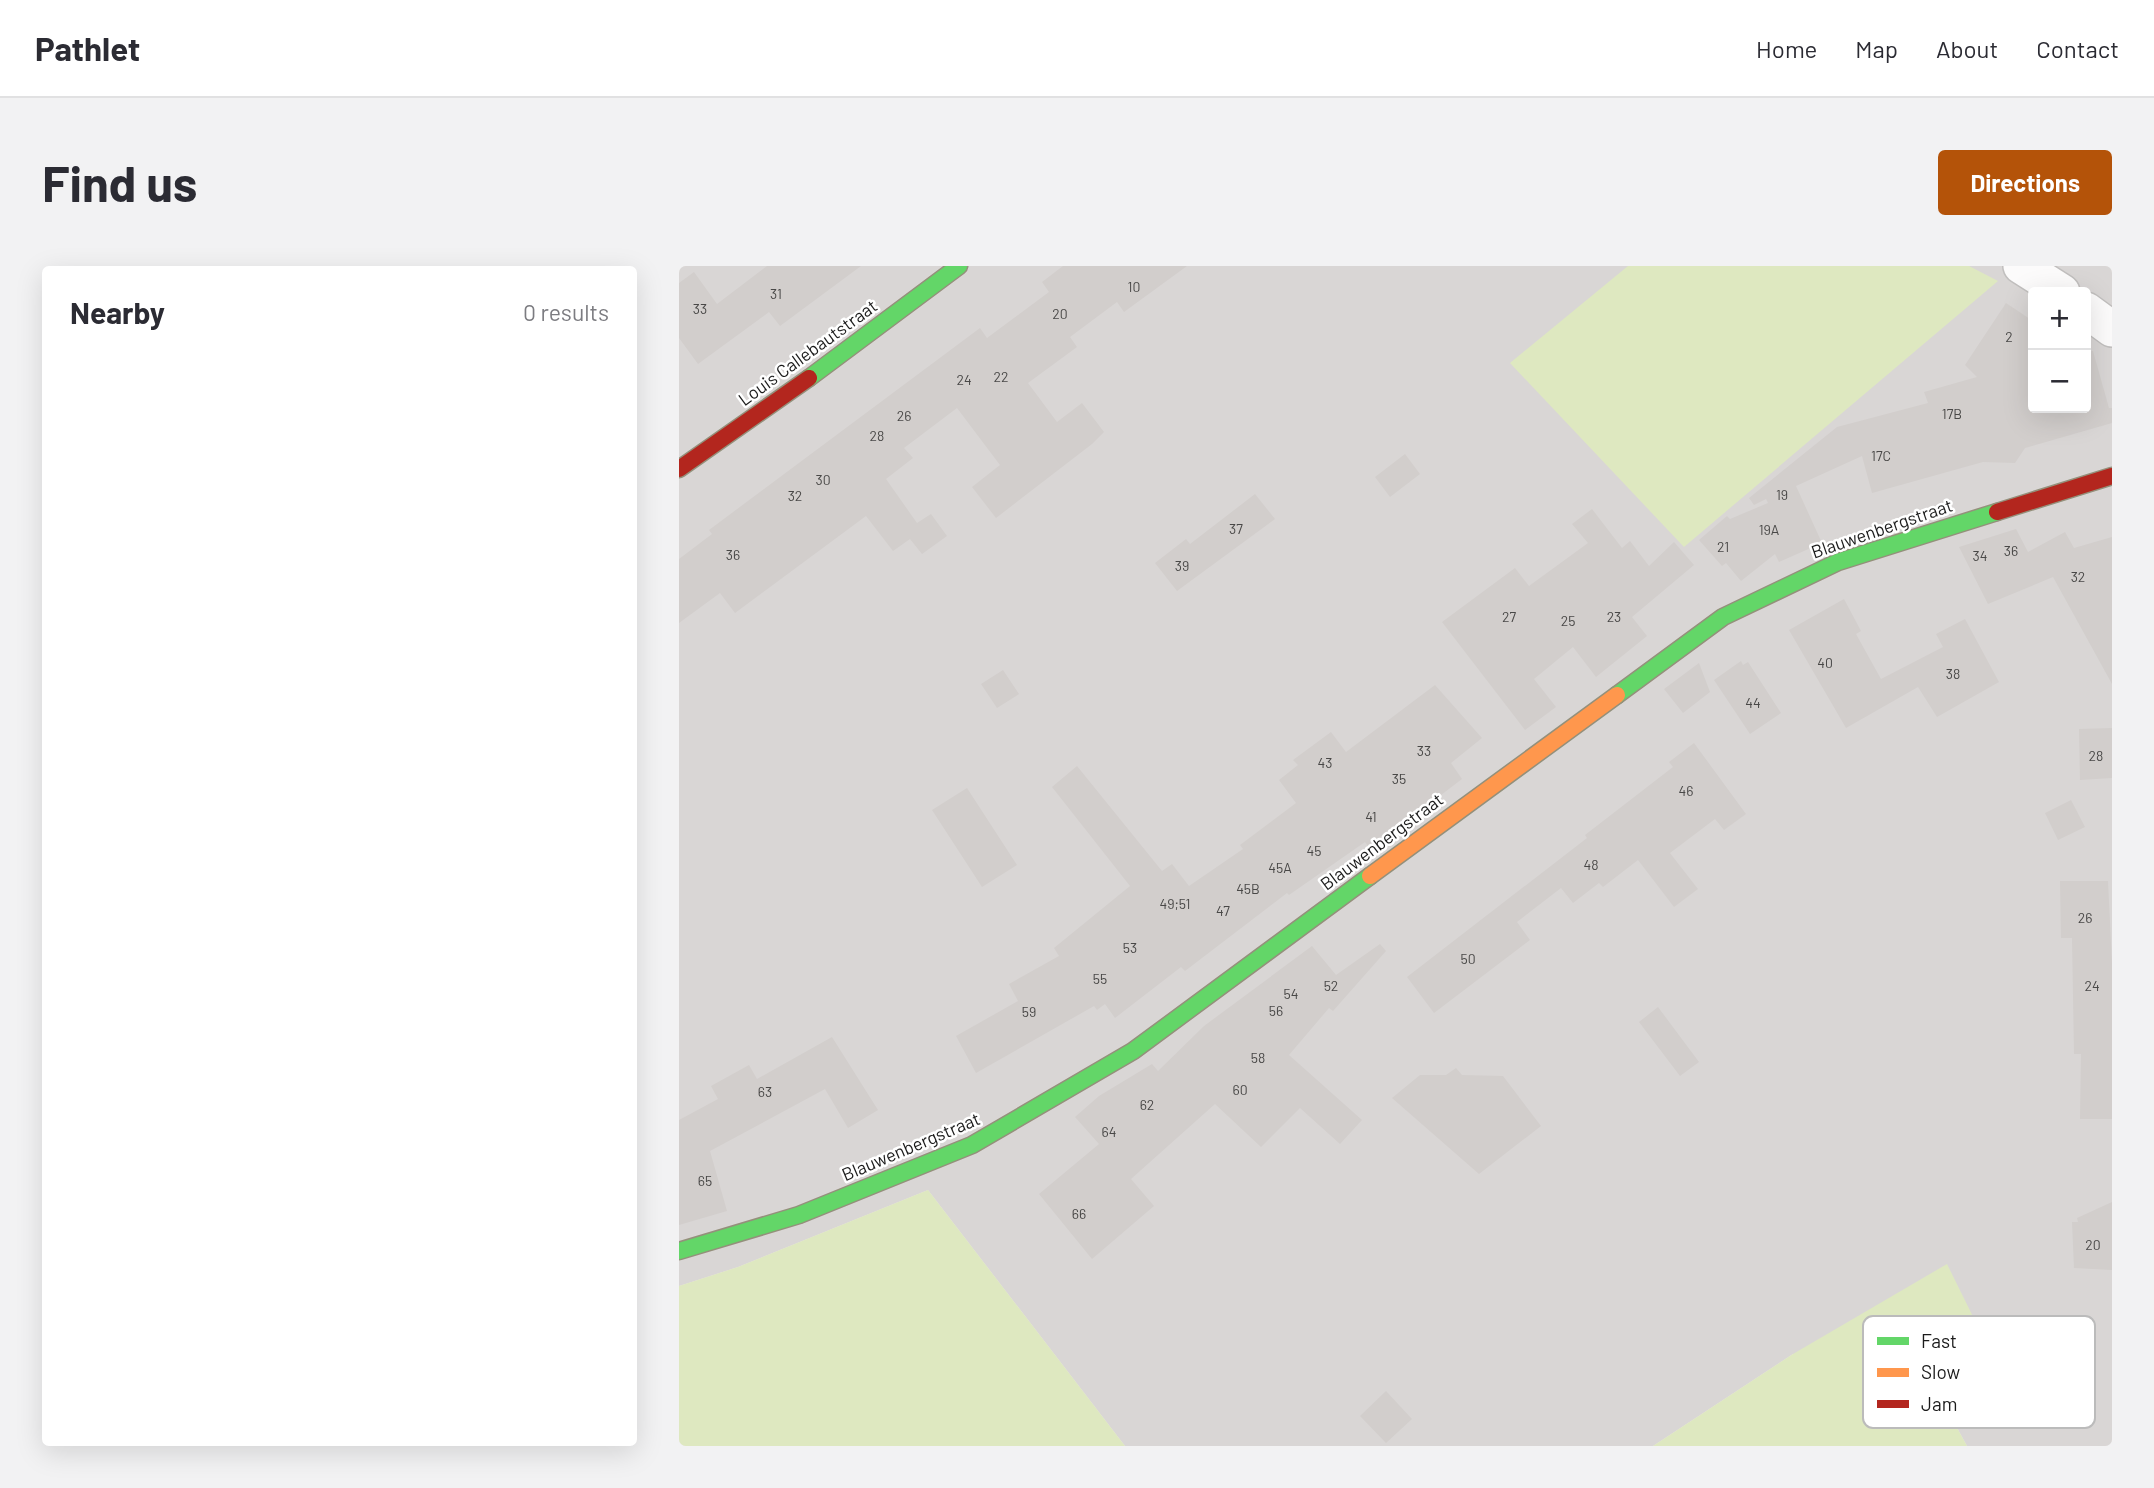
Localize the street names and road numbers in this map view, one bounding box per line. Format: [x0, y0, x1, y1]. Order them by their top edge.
street label: Louis Callebautstraat [734, 294, 881, 410]
street label: Blauwenbergstraat [1808, 494, 1955, 563]
street label: Blauwenbergstraat [1316, 788, 1447, 895]
street label: Blauwenbergstraat [838, 1107, 983, 1185]

